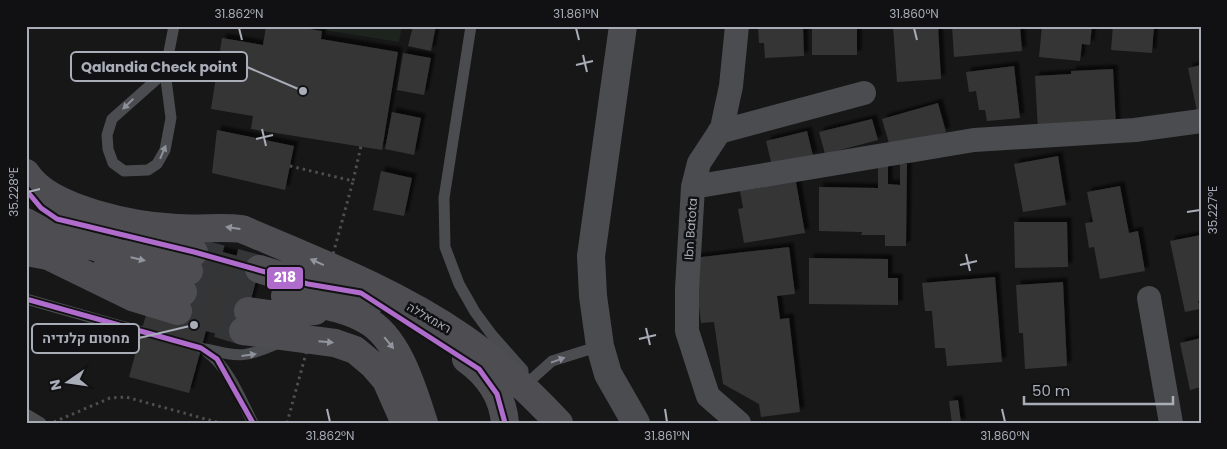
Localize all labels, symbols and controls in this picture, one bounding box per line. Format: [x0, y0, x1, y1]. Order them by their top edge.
text: 31.862°N [215, 5, 263, 22]
text: 31.861°N [553, 5, 599, 22]
text: 31.860°N [889, 5, 939, 22]
callout: Qalandia Check point [71, 52, 247, 81]
text: Qalandia Check point [81, 57, 237, 77]
one-way arrow [122, 98, 134, 110]
one-way arrow [159, 145, 167, 159]
text: 35.228°E [5, 167, 22, 217]
text: 35.227°E [1204, 186, 1221, 234]
street label: Ibn Batota [680, 197, 701, 260]
one-way arrow [225, 224, 241, 232]
one-way arrow [131, 255, 146, 263]
one-way arrow [310, 257, 324, 265]
line badge: 218 [266, 266, 304, 290]
text: 218 [274, 267, 296, 287]
street label: ראמאללה [404, 298, 454, 337]
callout: מחסום קלנדיה [32, 324, 139, 353]
text: מחסום קלנדיה [42, 328, 130, 348]
one-way arrow [383, 336, 394, 349]
one-way arrow [318, 338, 334, 346]
one-way arrow [241, 350, 257, 358]
north arrow [42, 356, 92, 406]
one-way arrow [551, 356, 566, 364]
scale bar [1024, 374, 1173, 406]
text: N [44, 378, 66, 392]
text: 50 m [1032, 380, 1070, 401]
text: 31.862°N [306, 427, 354, 444]
text: 31.861°N [644, 427, 690, 444]
text: 31.860°N [980, 427, 1030, 444]

